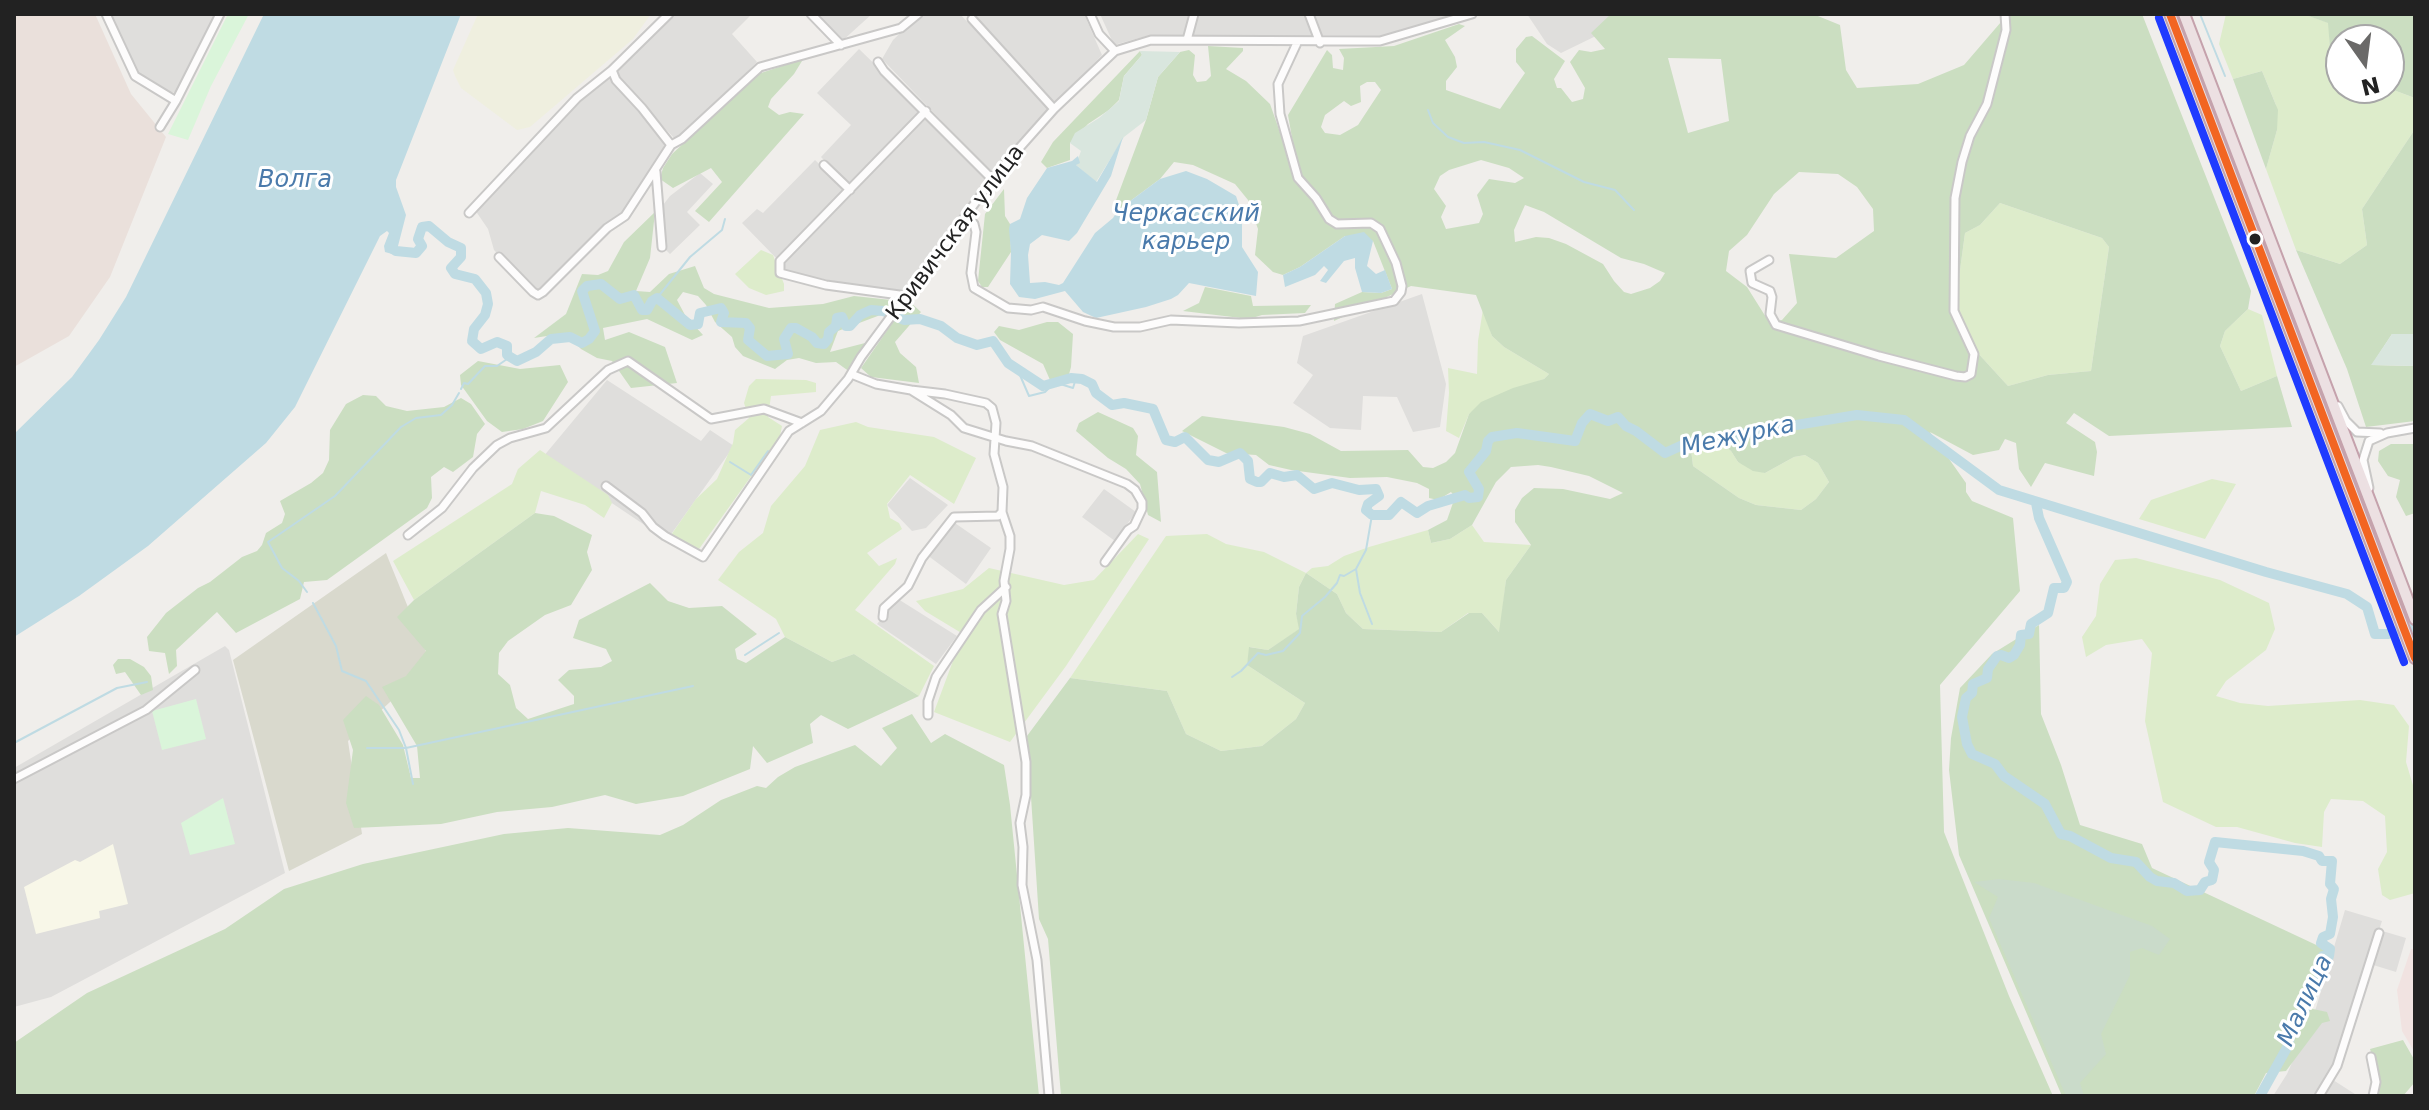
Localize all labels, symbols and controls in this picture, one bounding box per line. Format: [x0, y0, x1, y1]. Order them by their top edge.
north arrow [2325, 24, 2405, 104]
text: N [2358, 71, 2382, 100]
street label: Кривичская улица [881, 140, 1031, 326]
water label: Волга [258, 167, 332, 195]
water label: Черкасский карьер [1112, 201, 1260, 257]
unlabelled marker [2247, 231, 2263, 247]
water label: Межурка [1678, 411, 1798, 463]
water label: Малица [2272, 951, 2340, 1051]

